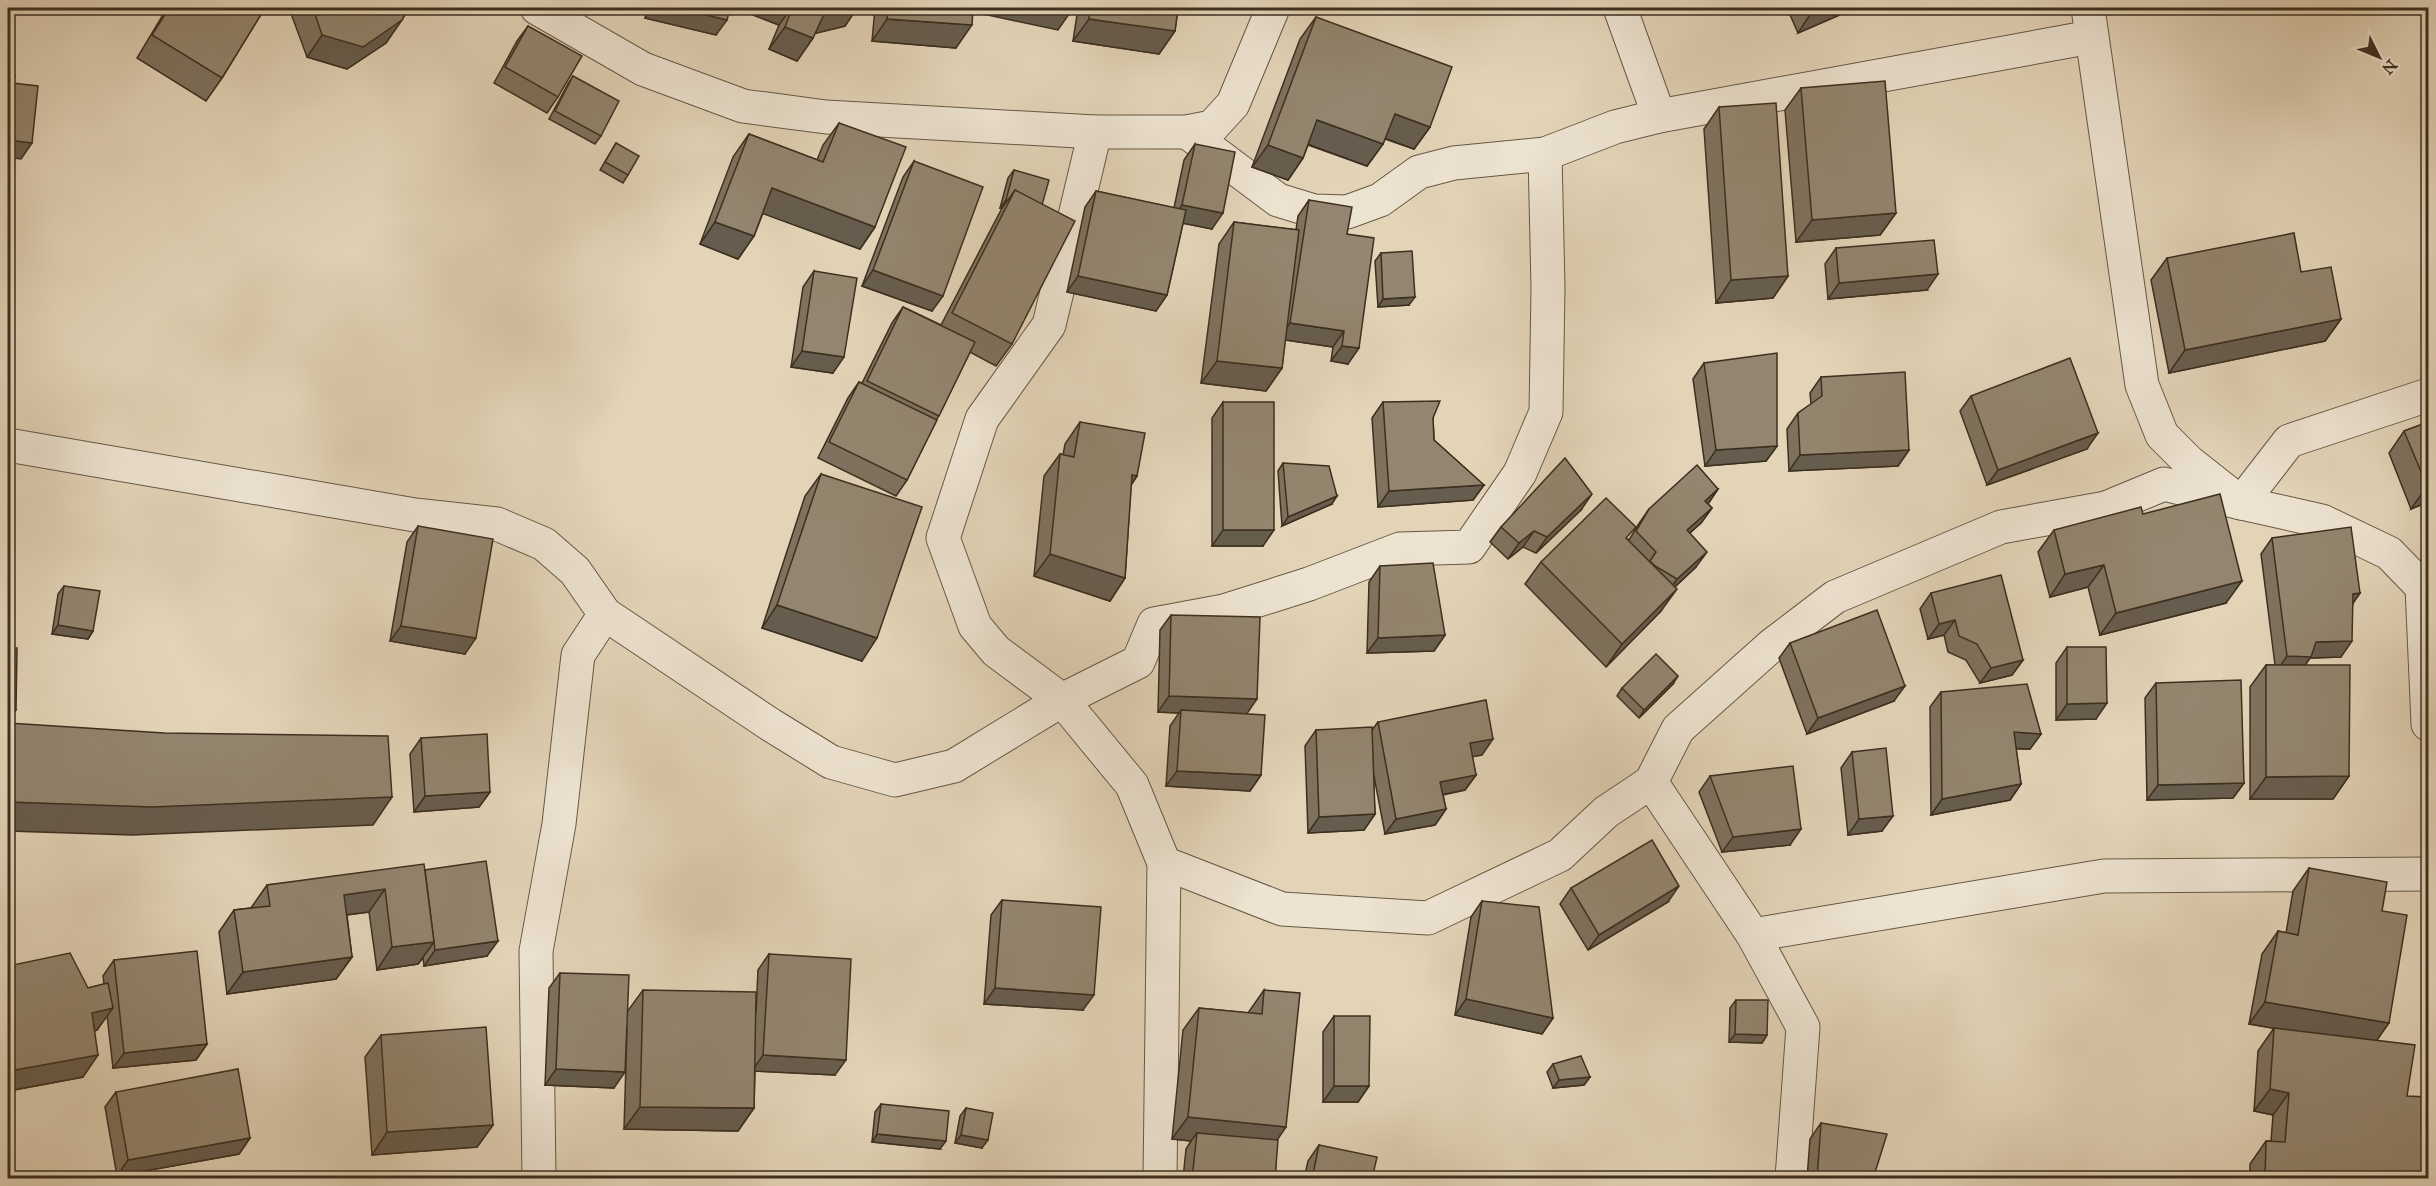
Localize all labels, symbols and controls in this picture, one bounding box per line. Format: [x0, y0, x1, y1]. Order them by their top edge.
north arrow [2349, 27, 2409, 87]
text: N [2378, 55, 2401, 79]

